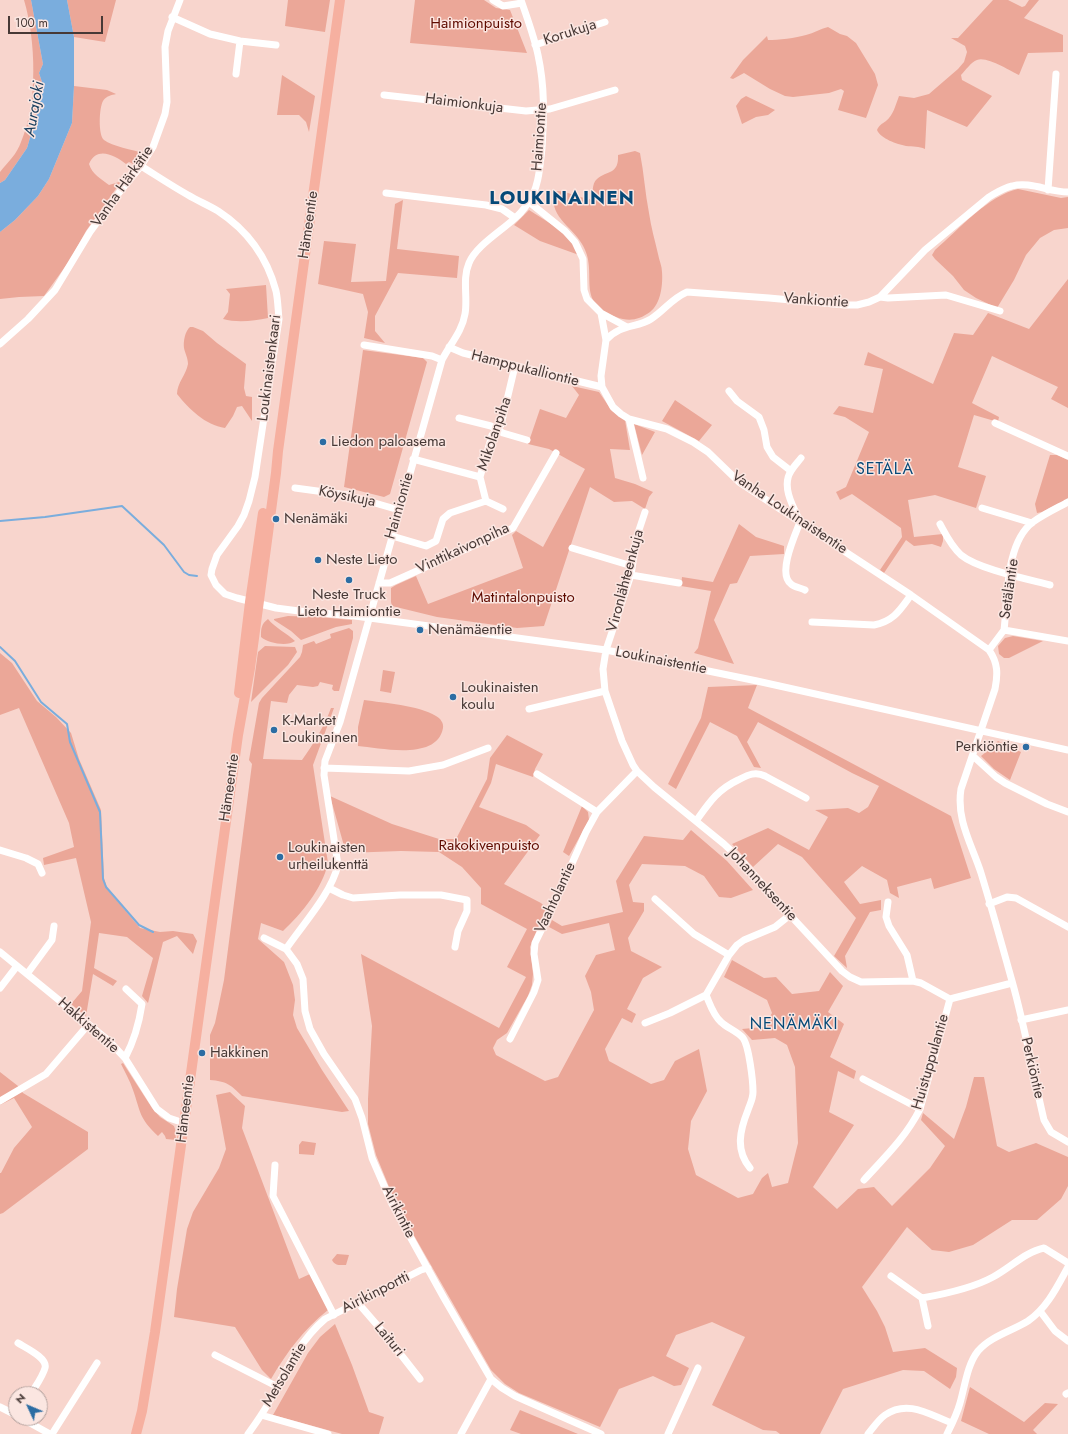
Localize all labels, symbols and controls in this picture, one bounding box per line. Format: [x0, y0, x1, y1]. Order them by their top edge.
scale bar [10, 8, 105, 34]
text: 100 m [15, 14, 48, 32]
park label: Haimionpuisto [430, 15, 522, 33]
street label: Korukuja [541, 16, 599, 50]
water label: Aurajoki [21, 80, 49, 138]
street label: Haimionkuja [424, 90, 504, 118]
street label: Haimiontie [529, 102, 551, 172]
street label: Vanha Härkätie [88, 143, 158, 231]
district label: LOUKINAINEN [489, 188, 635, 210]
street label: Hämeentie [295, 190, 323, 260]
street label: Vankiontie [783, 290, 849, 312]
street label: Loukinaistenkaari [255, 313, 285, 423]
street label: Hamppukalliontie [469, 347, 581, 391]
street label: Mikolanpiha [474, 395, 516, 473]
place label: Liedon paloasema [331, 433, 446, 451]
marker: Liedon paloasema [318, 437, 328, 447]
district label: SETÄLÄ [856, 460, 914, 480]
street label: Vanha Loukinaistentie [728, 468, 850, 558]
street label: Haimiontie [382, 470, 418, 542]
street label: Köysikuja [317, 483, 377, 511]
place label: Nenämäki [284, 510, 348, 528]
marker: Nenämäki [271, 514, 281, 524]
street label: Vinttikaivonpiha [414, 520, 512, 578]
street label: Vironlähteenkuja [604, 528, 648, 634]
place label: Neste Lieto [326, 551, 397, 569]
marker: Neste Lieto [313, 555, 323, 565]
street label: Setäläntie [997, 558, 1023, 620]
marker: Neste Truck Lieto Haimiontie [344, 575, 354, 585]
place label: Neste Truck Lieto Haimiontie [297, 586, 401, 621]
park label: Matintalonpuisto [471, 589, 575, 607]
place label: Nenämäentie [428, 621, 512, 639]
marker: Nenämäentie [415, 625, 425, 635]
street label: Loukinaistentie [614, 643, 708, 679]
place label: Loukinaisten koulu [461, 679, 539, 714]
marker: Loukinaisten koulu [448, 692, 458, 702]
place label: K-Market Loukinainen [282, 712, 358, 747]
marker: K-Market Loukinainen [269, 725, 279, 735]
place label: Perkiöntie [956, 738, 1018, 756]
marker: Perkiöntie [1021, 742, 1031, 752]
street label: Hämeentie [216, 753, 244, 823]
park label: Rakokivenpuisto [439, 837, 539, 855]
place label: Loukinaisten urheilukenttä [288, 839, 368, 874]
street label: Johanneksentie [723, 845, 801, 925]
marker: Loukinaisten urheilukenttä [275, 852, 285, 862]
street label: Vaahtolantie [532, 860, 580, 936]
street label: Hakkistentie [54, 994, 122, 1058]
street label: Huistuppulantie [909, 1012, 953, 1112]
district label: NENÄMÄKI [750, 1015, 838, 1035]
street label: Perkiöntie [1016, 1036, 1048, 1100]
place label: Hakkinen [210, 1044, 269, 1062]
marker: Hakkinen [197, 1048, 207, 1058]
street label: Hämeentie [173, 1074, 199, 1144]
street label: Airikintie [377, 1183, 419, 1241]
street label: Airikinportti [339, 1268, 413, 1318]
street label: Laituri [370, 1319, 408, 1361]
street label: Metsolantie [259, 1340, 311, 1410]
north arrow [8, 1386, 48, 1426]
text: N [11, 1390, 29, 1407]

